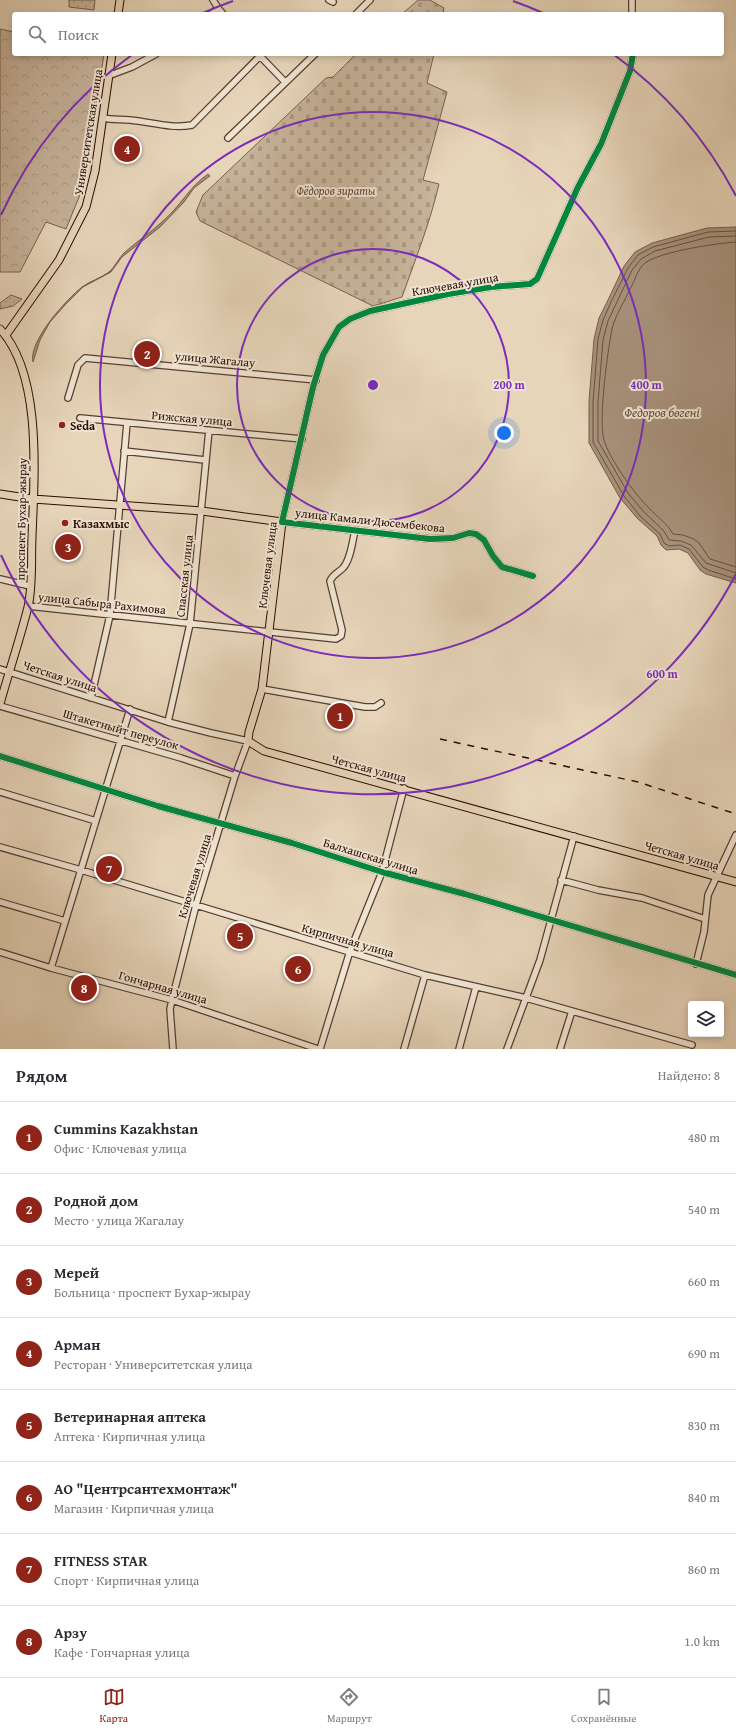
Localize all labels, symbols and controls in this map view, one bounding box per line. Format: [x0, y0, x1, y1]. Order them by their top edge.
search box [12, 12, 724, 56]
icon: search [26, 23, 48, 45]
text: Поиск [58, 24, 99, 45]
street label: Университетская улица [70, 67, 106, 196]
pin: 4 [114, 134, 140, 164]
park label: Фёдоров зираты [297, 182, 376, 199]
street label: Ключевая улица [410, 268, 500, 300]
pin: 2 [134, 339, 160, 369]
street label: улица Жагалау [173, 347, 256, 371]
text: 200 m [493, 376, 526, 393]
text: 400 m [630, 376, 663, 393]
centre of rings [366, 378, 380, 392]
water label: Федоров бөгені [624, 403, 700, 422]
street label: Рижская улица [151, 406, 233, 430]
place label: Seda [70, 417, 96, 434]
marker: Seda [57, 420, 67, 430]
your location [494, 423, 514, 443]
street label: проспект Бухар-жырау [11, 458, 31, 580]
street label: улица Камали Дюсембекова [293, 504, 446, 536]
place label: Казахмыс [73, 515, 130, 532]
marker: Казахмыс [60, 518, 70, 528]
street label: Ключевая улица [253, 520, 281, 609]
pin: 3 [55, 532, 81, 562]
street label: Спасская улица [171, 534, 197, 618]
street label: улица Сабыра Рахимова [36, 588, 167, 618]
street label: Четская улица [21, 656, 100, 696]
text: 600 m [646, 665, 679, 682]
pin: 1 [327, 701, 353, 731]
street label: Штакетныйт переулок [61, 704, 182, 754]
street label: Четская улица [330, 750, 409, 786]
street label: Ключевая улица [173, 831, 215, 920]
street label: Балхашская улица [321, 833, 421, 879]
street label: Четская улица [643, 836, 722, 874]
pin: 7 [96, 854, 122, 884]
street label: Кирпичная улица [300, 919, 396, 961]
pin: 5 [227, 921, 253, 951]
pin: 6 [285, 954, 311, 984]
street label: Гончарная улица [117, 966, 209, 1008]
pin: 8 [71, 973, 97, 1003]
map controls [688, 1001, 724, 1037]
button: layers [688, 1001, 724, 1037]
text: Рядом [16, 1063, 67, 1088]
text: Найдено: 8 [658, 1066, 720, 1085]
text: Cummins Kazakhstan [54, 1118, 198, 1139]
text: 1 [26, 1128, 32, 1147]
text: 480 m [688, 1128, 720, 1147]
text: Офис · Ключевая улица [54, 1139, 187, 1158]
text: Родной дом [54, 1190, 138, 1211]
text: 2 [26, 1200, 32, 1219]
text: 540 m [688, 1200, 720, 1219]
text: Место · улица Жагалау [54, 1211, 184, 1230]
text: Мерей [54, 1262, 99, 1283]
text: 3 [26, 1272, 32, 1291]
text: 660 m [688, 1272, 720, 1291]
text: Больница · проспект Бухар-жырау [54, 1283, 251, 1302]
text: Арман [54, 1334, 100, 1355]
text: 4 [26, 1344, 32, 1363]
text: 690 m [688, 1344, 720, 1363]
text: Ресторан · Университетская улица [54, 1355, 253, 1374]
text: Ветеринарная аптека [54, 1406, 206, 1427]
text: 5 [26, 1416, 32, 1435]
text: 830 m [688, 1416, 720, 1435]
text: Аптека · Кирпичная улица [54, 1427, 206, 1446]
text: АО "Центрсантехмонтаж" [54, 1478, 237, 1499]
text: 6 [26, 1488, 32, 1507]
text: 840 m [688, 1488, 720, 1507]
text: Магазин · Кирпичная улица [54, 1499, 214, 1518]
text: FITNESS STAR [54, 1550, 147, 1571]
text: 7 [26, 1560, 32, 1579]
text: 860 m [688, 1560, 720, 1579]
text: Спорт · Кирпичная улица [54, 1571, 199, 1590]
text: Арзу [54, 1622, 87, 1643]
text: 8 [26, 1632, 32, 1651]
text: 1.0 km [684, 1632, 720, 1651]
text: Кафе · Гончарная улица [54, 1643, 190, 1662]
tab: Карта [99, 1686, 128, 1726]
tab: Маршрут [327, 1686, 372, 1726]
tab: Сохранённые [571, 1686, 636, 1726]

